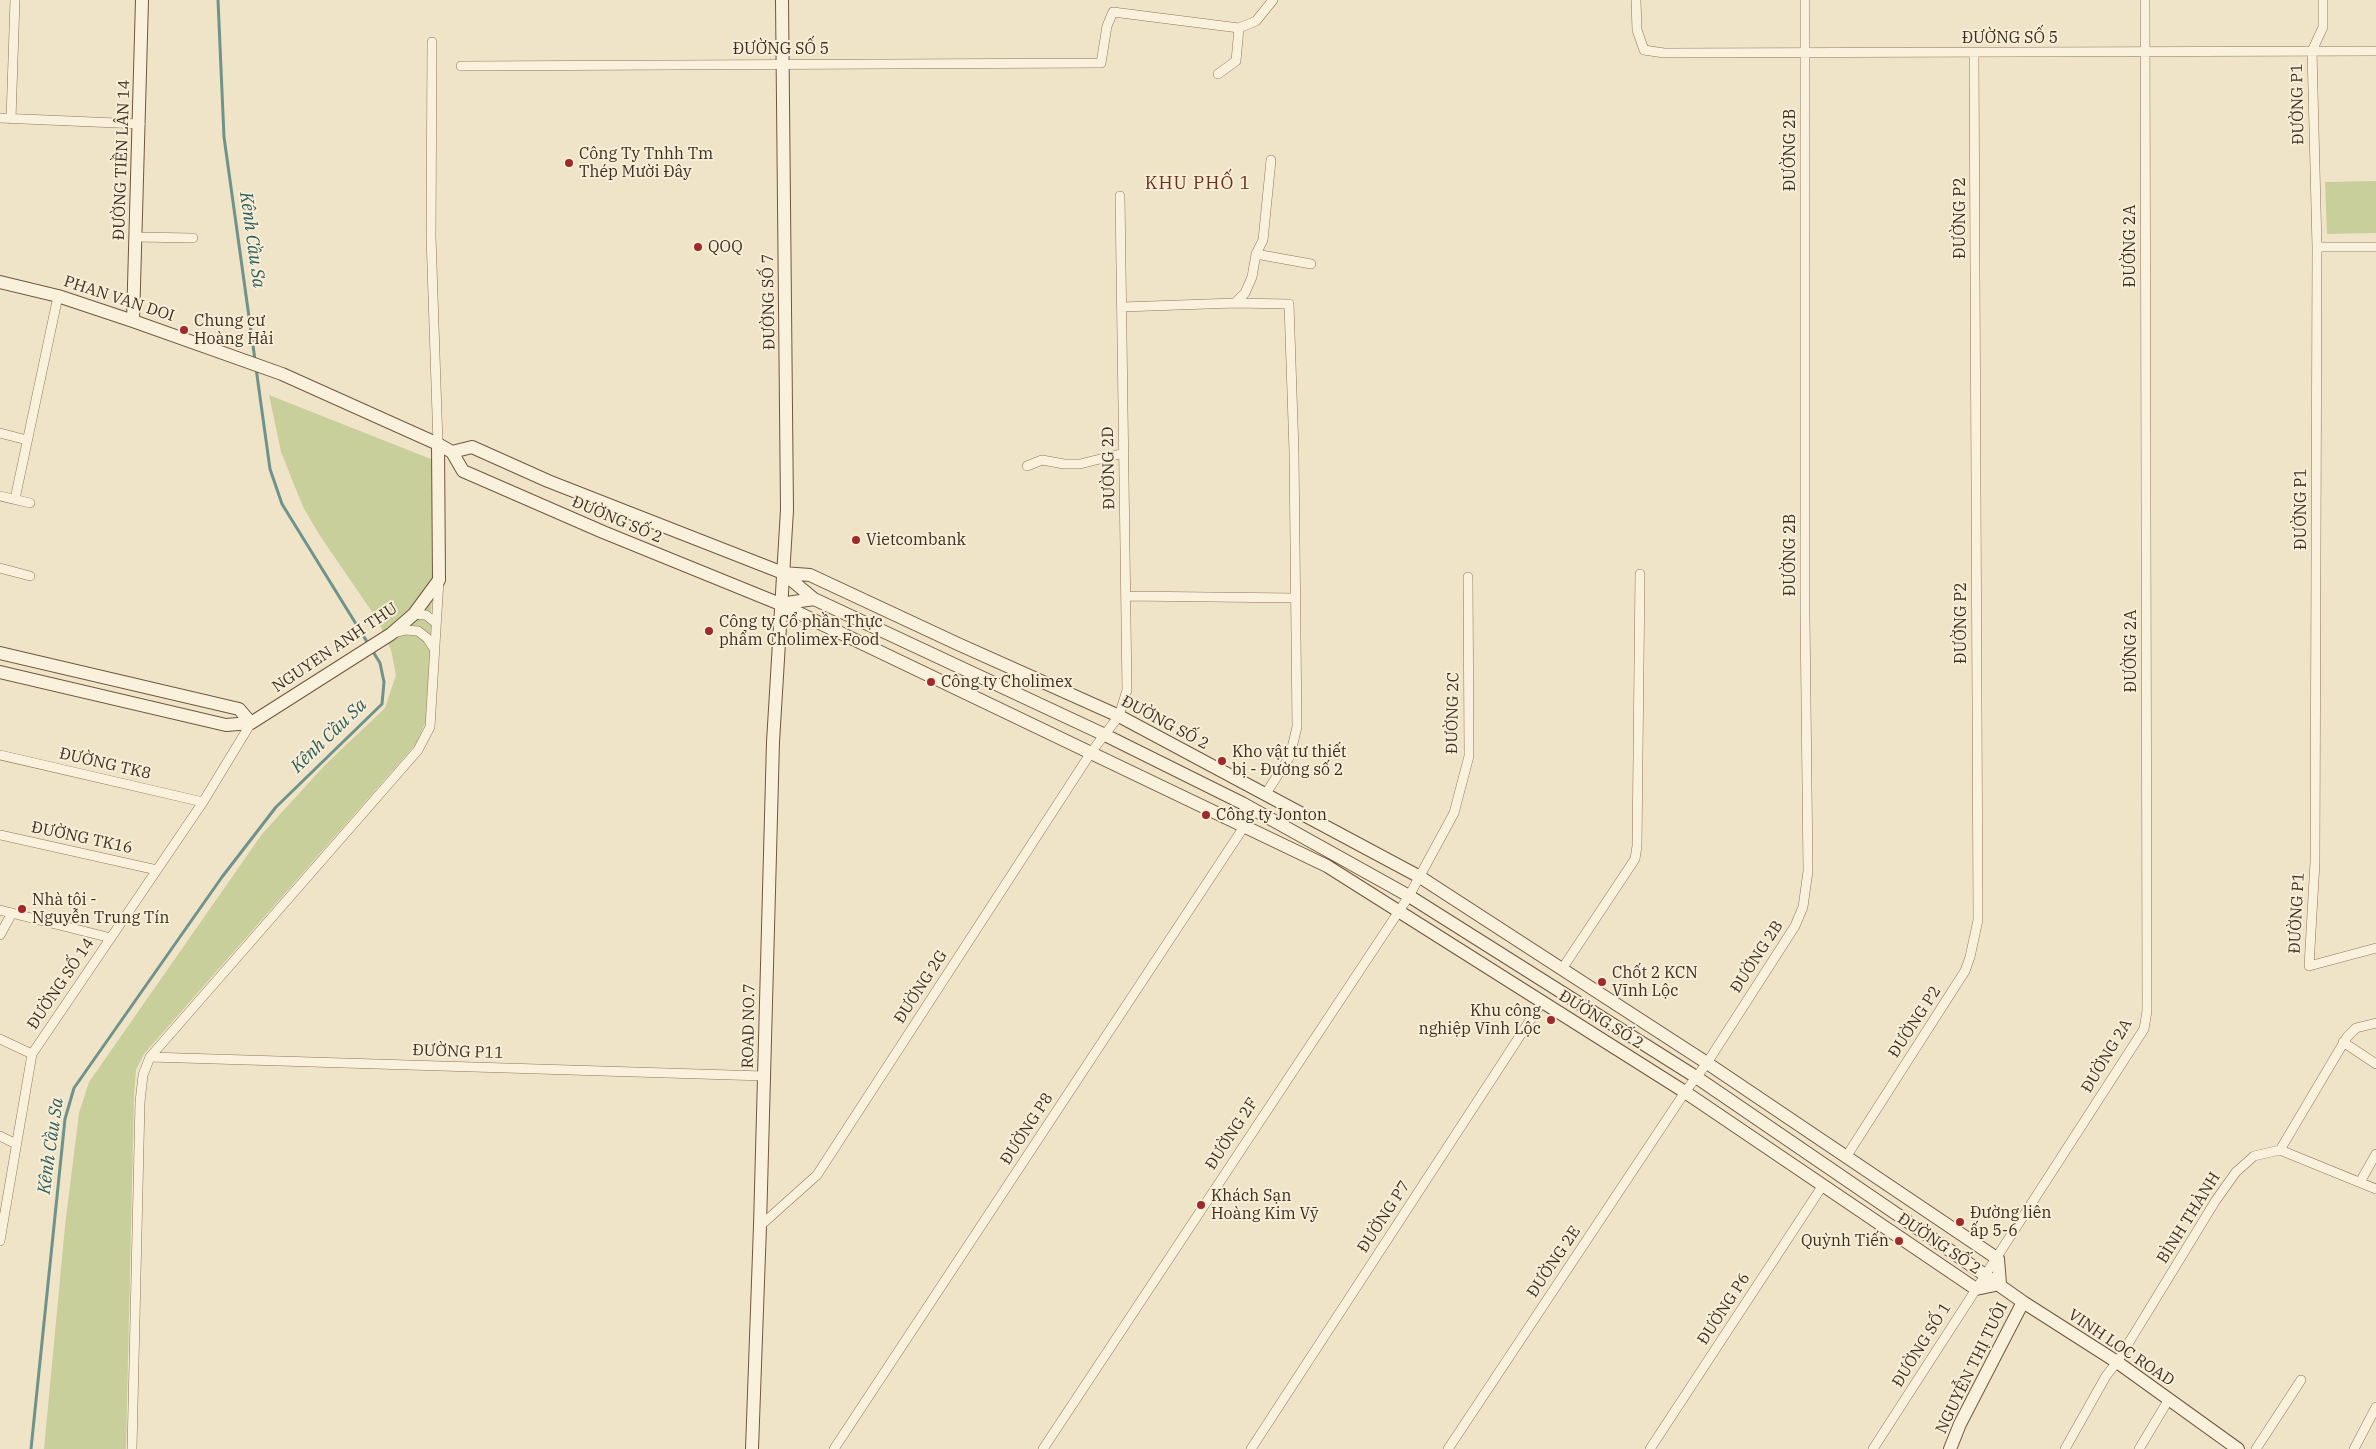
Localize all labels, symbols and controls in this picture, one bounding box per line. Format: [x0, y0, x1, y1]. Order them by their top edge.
street label: ĐƯỜNG SỐ 5 [1962, 28, 2058, 48]
street label: ĐƯỜNG SỐ 5 [733, 39, 829, 59]
street label: ĐƯỜNG P1 [2288, 63, 2308, 145]
street label: ĐƯỜNG TIỀN LÂN 14 [110, 79, 134, 241]
street label: ĐƯỜNG 2B [1780, 109, 1800, 191]
place label: Công Ty Tnhh Tm Thép Mười Đây [579, 144, 713, 182]
marker: Công Ty Tnhh Tm Thép Mười Đây [563, 157, 575, 169]
district label: KHU PHỐ 1 [1144, 173, 1252, 195]
street label: ĐƯỜNG P2 [1950, 177, 1970, 259]
water label: Kênh Cầu Sa [235, 190, 269, 290]
street label: ĐƯỜNG 2A [2120, 205, 2140, 287]
place label: QOQ [708, 237, 743, 257]
marker: QOQ [692, 241, 704, 253]
street label: ĐƯỜNG SỐ 7 [759, 254, 779, 350]
street label: PHAN VAN DOI [61, 272, 177, 326]
place label: Chung cư Hoàng Hải [194, 311, 274, 349]
marker: Chung cư Hoàng Hải [178, 324, 190, 336]
street label: ĐƯỜNG 2D [1099, 426, 1119, 510]
street label: ĐƯỜNG P1 [2291, 468, 2311, 550]
street label: ĐƯỜNG SỐ 2 [569, 492, 665, 548]
street label: ĐƯỜNG 2B [1780, 514, 1800, 596]
place label: Vietcombank [866, 530, 966, 550]
marker: Vietcombank [850, 534, 862, 546]
street label: ĐƯỜNG P2 [1951, 582, 1971, 664]
street label: NGUYEN ANH THU [269, 599, 401, 697]
street label: ĐƯỜNG 2A [2121, 610, 2141, 692]
place label: Công ty Cổ phần Thực phẩm Cholimex Food [719, 612, 883, 650]
marker: Công ty Cổ phần Thực phẩm Cholimex Food [703, 625, 715, 637]
place label: Công ty Cholimex [941, 672, 1073, 692]
street label: ĐƯỜNG 2C [1443, 672, 1463, 754]
marker: Công ty Cholimex [925, 676, 937, 688]
street label: ĐƯỜNG SỐ 2 [1118, 692, 1212, 754]
water label: Kênh Cầu Sa [287, 695, 371, 777]
place label: Kho vật tư thiết bị - Đường số 2 [1232, 742, 1346, 780]
street label: ĐƯỜNG TK8 [57, 744, 153, 784]
marker: Kho vật tư thiết bị - Đường số 2 [1216, 755, 1228, 767]
place label: Công ty Jonton [1216, 805, 1327, 825]
marker: Công ty Jonton [1200, 809, 1212, 821]
street label: ĐƯỜNG TK16 [30, 818, 134, 858]
street label: ĐƯỜNG P1 [2285, 872, 2309, 954]
place label: Nhà tôi - Nguyễn Trung Tín [32, 890, 170, 928]
marker: Nhà tôi - Nguyễn Trung Tín [16, 903, 28, 915]
street label: ĐƯỜNG 2B [1726, 917, 1788, 997]
street label: ĐƯỜNG SỐ 14 [23, 935, 99, 1033]
street label: ĐƯỜNG 2G [890, 947, 952, 1027]
place label: Chốt 2 KCN Vĩnh Lộc [1612, 963, 1698, 1001]
marker: Chốt 2 KCN Vĩnh Lộc [1596, 976, 1608, 988]
street label: ĐƯỜNG P2 [1885, 982, 1945, 1062]
street label: ROAD NO.7 [739, 983, 759, 1069]
street label: ĐƯỜNG SỐ 2 [1555, 986, 1647, 1054]
place label: Khu công nghiệp Vĩnh Lộc [1418, 1001, 1541, 1039]
marker: Khu công nghiệp Vĩnh Lộc [1545, 1014, 1557, 1026]
street label: ĐƯỜNG 2A [2077, 1016, 2137, 1096]
street label: ĐƯỜNG P11 [412, 1041, 504, 1063]
street label: ĐƯỜNG P8 [997, 1089, 1057, 1169]
street label: ĐƯỜNG 2F [1202, 1094, 1262, 1174]
water label: Kênh Cầu Sa [34, 1096, 68, 1196]
street label: BÌNH THÀNH [2153, 1169, 2225, 1267]
street label: ĐƯỜNG P7 [1354, 1177, 1414, 1257]
place label: Khách Sạn Hoàng Kim Vỹ [1211, 1186, 1318, 1224]
marker: Khách Sạn Hoàng Kim Vỹ [1195, 1199, 1207, 1211]
place label: Đường liên ấp 5-6 [1970, 1203, 2052, 1241]
street label: ĐƯỜNG SỐ 2 [1894, 1209, 1984, 1279]
marker: Đường liên ấp 5-6 [1954, 1216, 1966, 1228]
street label: ĐƯỜNG 2E [1523, 1223, 1585, 1301]
place label: Quỳnh Tiến [1801, 1231, 1889, 1251]
marker: Quỳnh Tiến [1893, 1235, 1905, 1247]
street label: ĐƯỜNG P6 [1694, 1269, 1754, 1349]
street label: ĐƯỜNG SỐ 1 [1888, 1299, 1956, 1391]
street label: NGUYỄN THỊ TUÔI [1932, 1299, 2012, 1437]
street label: VINH LOC ROAD [2064, 1305, 2178, 1391]

